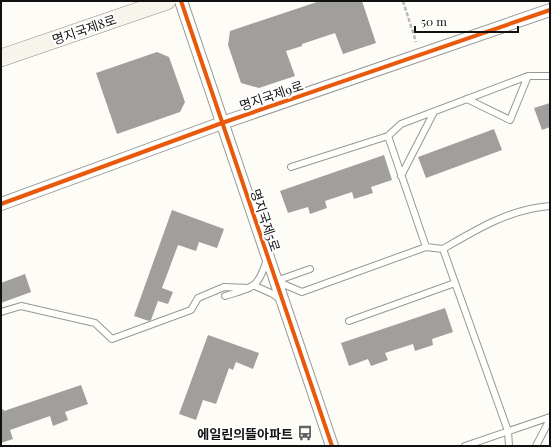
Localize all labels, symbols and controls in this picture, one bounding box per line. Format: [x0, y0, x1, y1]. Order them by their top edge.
scale bar [415, 8, 518, 34]
street label: 명지국제8로 [50, 10, 118, 48]
text: 50 m [421, 13, 447, 29]
street label: 명지국제9로 [237, 76, 305, 114]
street label: 명지국제5로 [247, 186, 285, 254]
bus stop icon: 에일린의뜰아파트 [296, 424, 314, 442]
place label: 에일린의뜰아파트 [197, 425, 293, 442]

